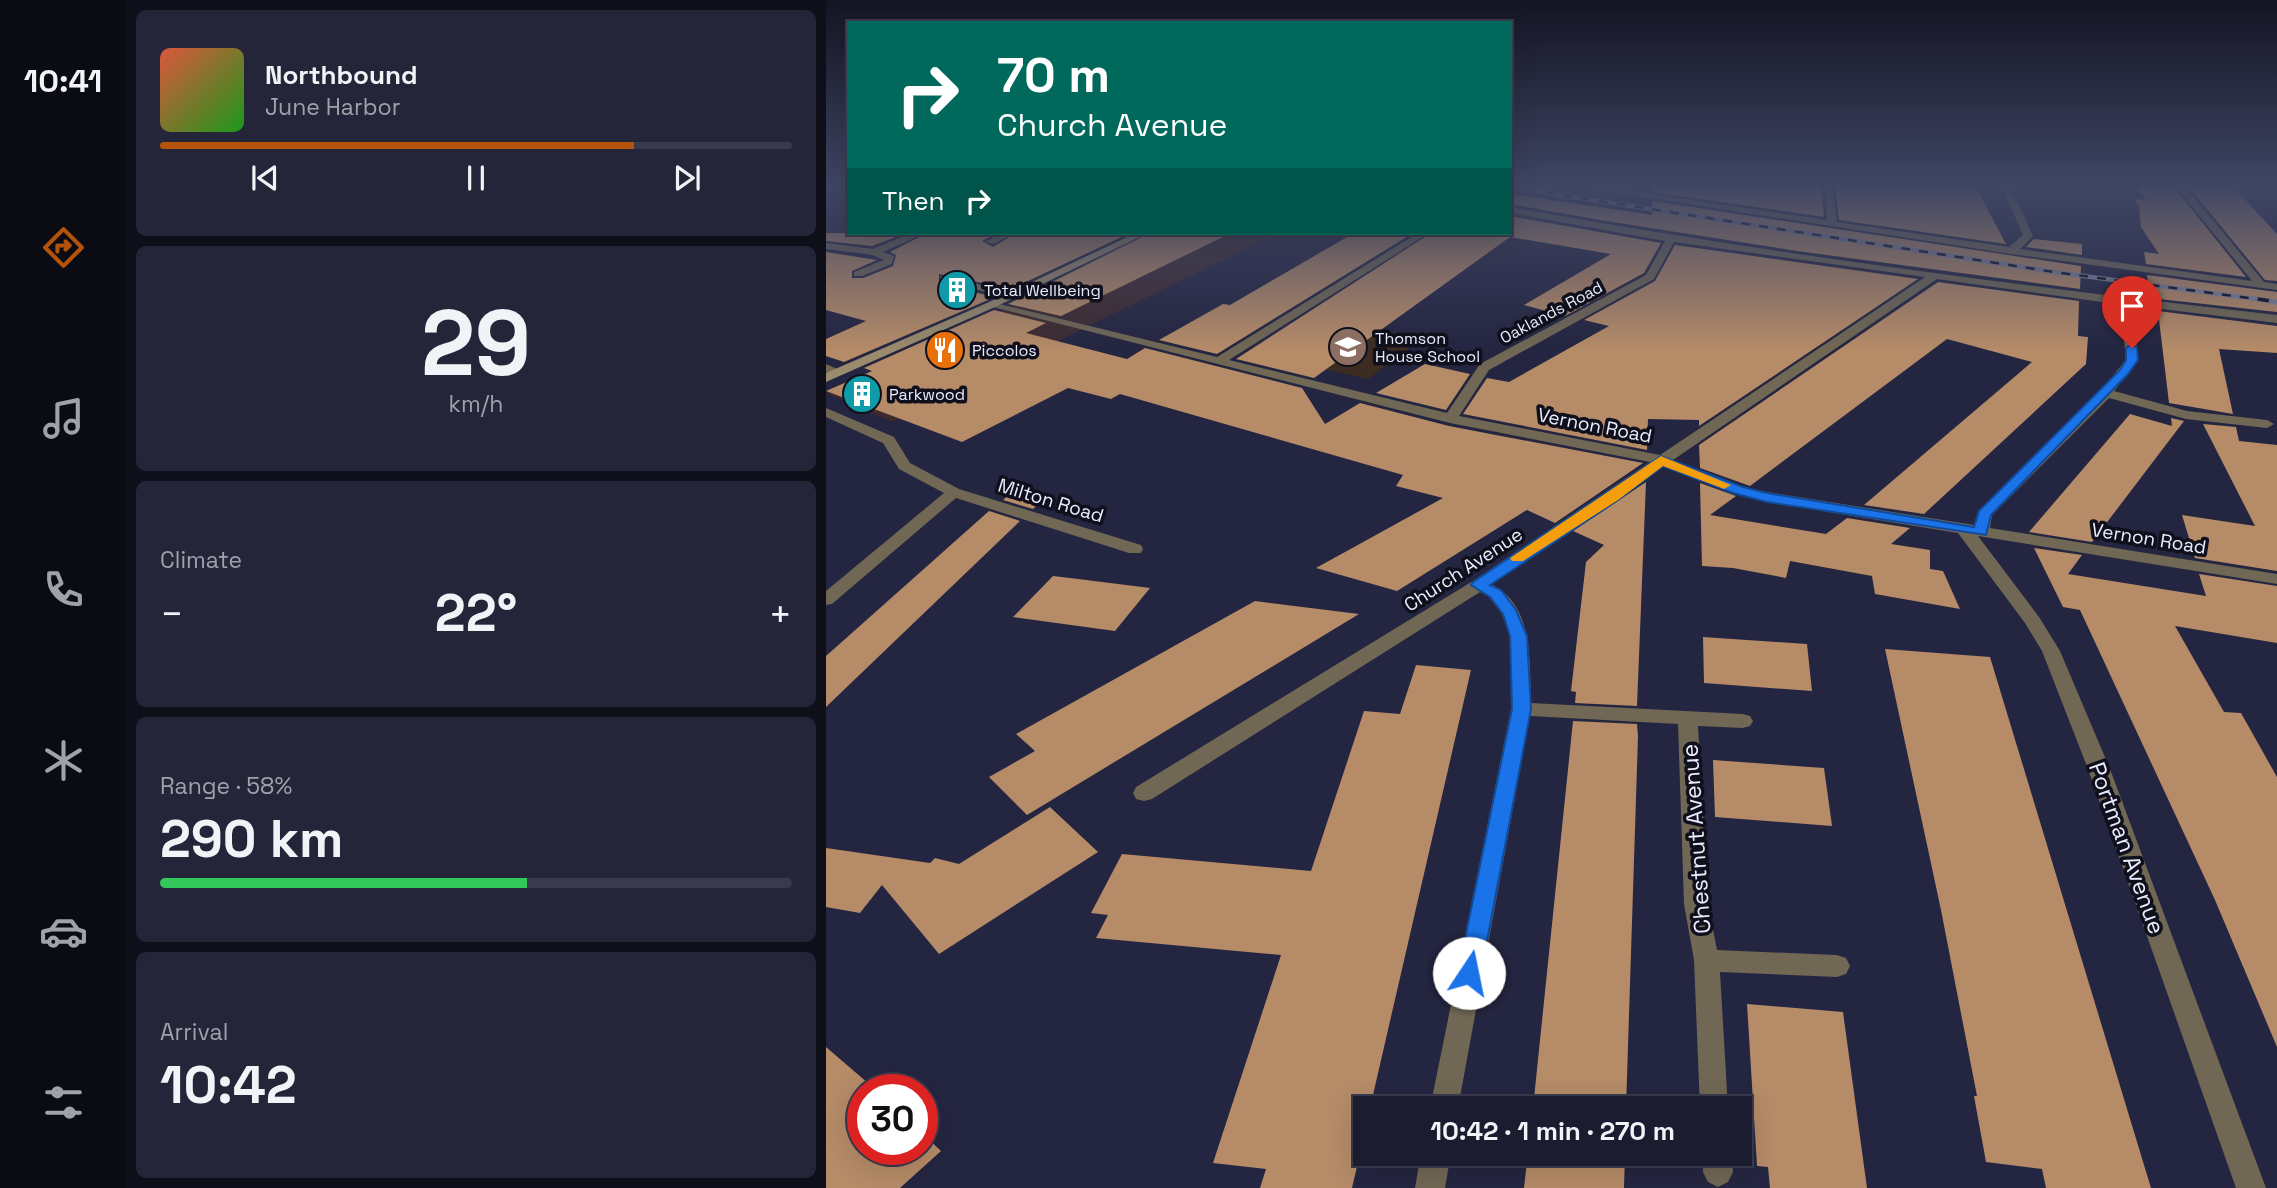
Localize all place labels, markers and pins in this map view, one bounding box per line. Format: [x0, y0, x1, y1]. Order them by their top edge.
building icon: Total Wellbeing [936, 269, 978, 311]
pin [2102, 276, 2162, 348]
place label: Total Wellbeing [984, 280, 1101, 301]
school or university icon: Thomson House School [1327, 326, 1369, 368]
place label: Thomson House School [1375, 328, 1480, 367]
restaurant icon: Piccolos [924, 329, 966, 371]
place label: Piccolos [972, 340, 1037, 361]
building icon: Parkwood [841, 373, 883, 415]
place label: Parkwood [889, 384, 965, 405]

